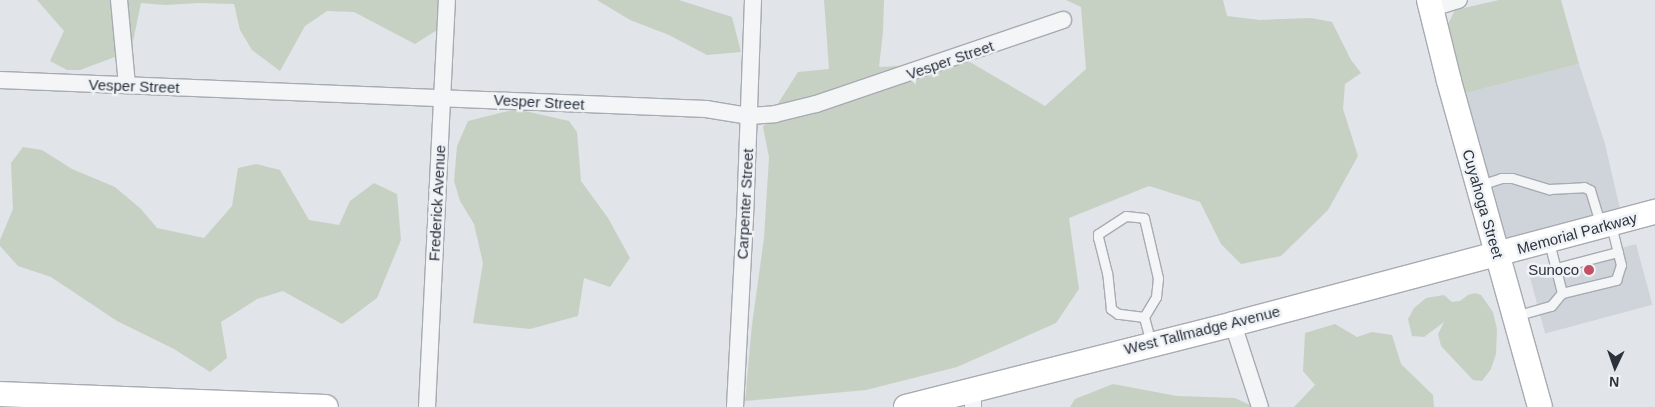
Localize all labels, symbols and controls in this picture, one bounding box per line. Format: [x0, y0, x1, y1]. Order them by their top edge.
street label: Vesper Street [904, 37, 996, 83]
street label: Vesper Street [88, 75, 180, 97]
street label: Vesper Street [493, 91, 585, 113]
street label: Frederick Avenue [425, 144, 449, 262]
street label: Cuyahoga Street [1459, 147, 1507, 261]
street label: Carpenter Street [733, 148, 757, 260]
street label: Memorial Parkway [1515, 208, 1639, 258]
place label: Sunoco [1528, 261, 1579, 279]
marker: Sunoco [1583, 264, 1595, 276]
street label: West Tallmadge Avenue [1122, 302, 1282, 358]
north arrow [1590, 342, 1640, 392]
text: N [1609, 374, 1620, 390]

